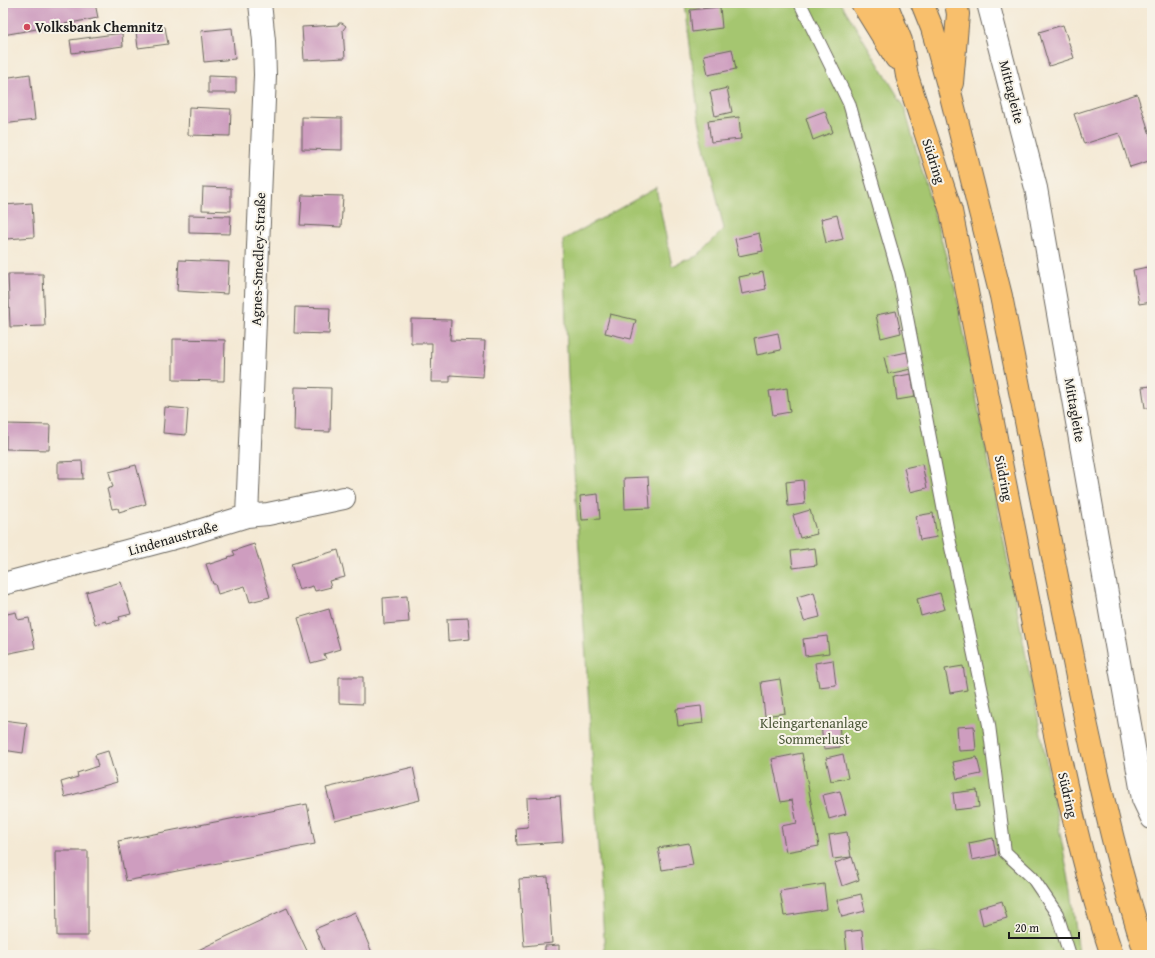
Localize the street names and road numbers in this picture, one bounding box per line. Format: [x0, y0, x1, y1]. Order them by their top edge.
street label: Mittagleite [994, 58, 1030, 126]
street label: Südring [917, 136, 951, 186]
street label: Agnes-Smedley-Straße [246, 191, 270, 326]
street label: Mittagleite [1060, 376, 1091, 444]
street label: Südring [990, 453, 1018, 503]
street label: Lindenaustraße [126, 516, 220, 560]
street label: Südring [1053, 770, 1083, 820]

